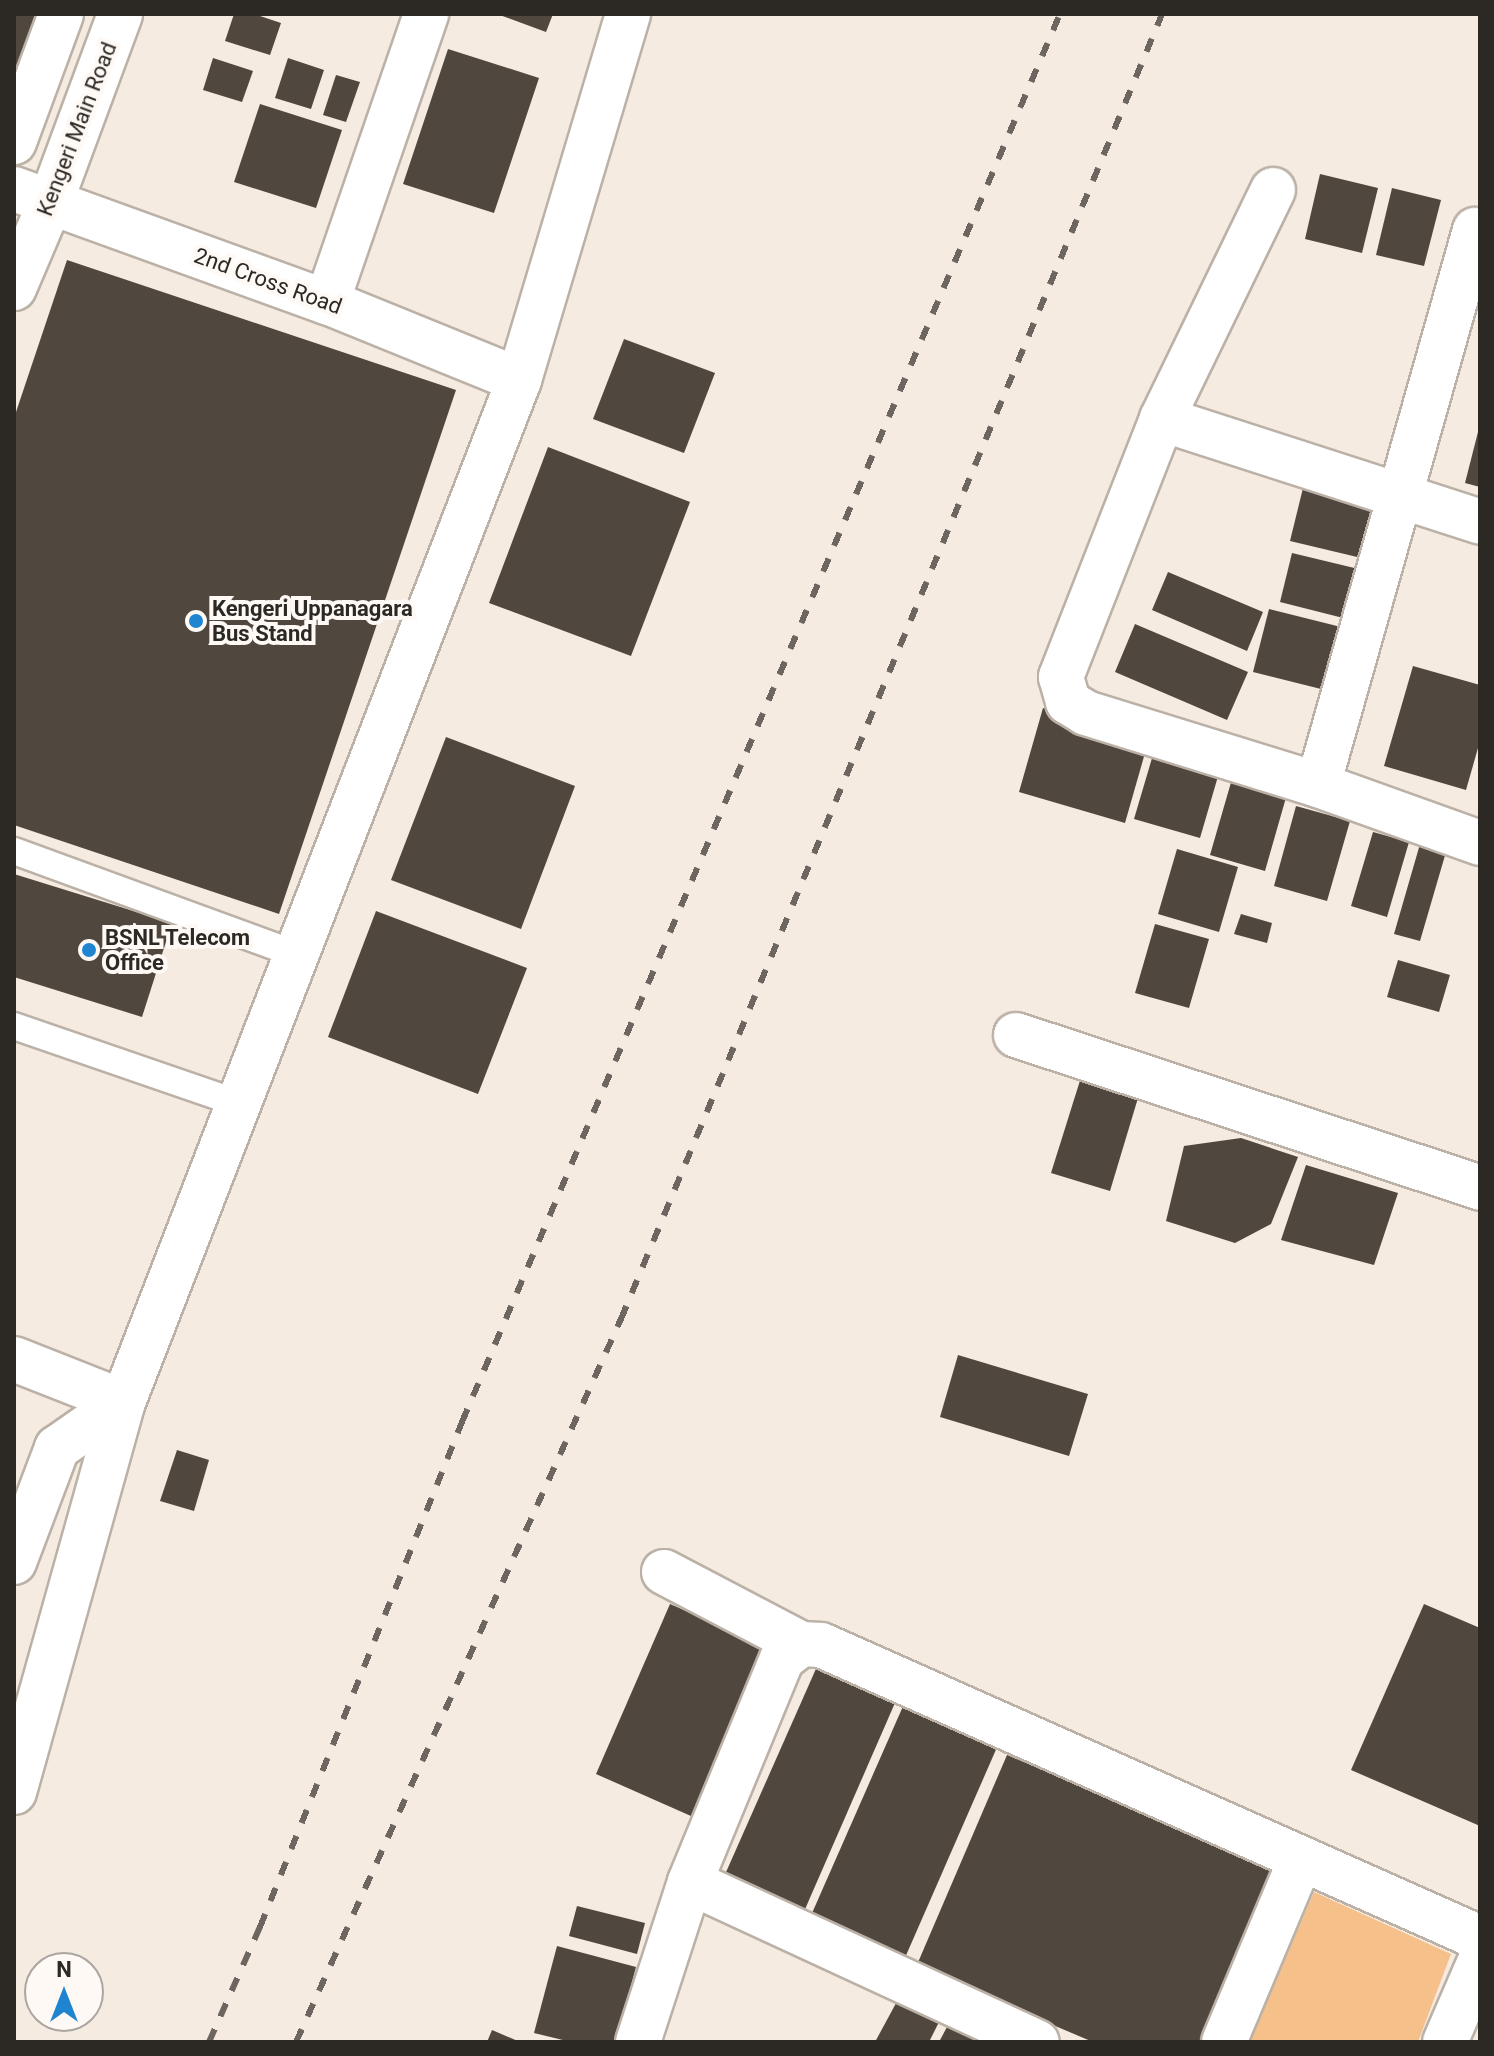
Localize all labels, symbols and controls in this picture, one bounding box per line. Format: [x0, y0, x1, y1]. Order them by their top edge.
street label: Kengeri Main Road [32, 38, 122, 220]
street label: 2nd Cross Road [191, 242, 345, 320]
place label: Kengeri Uppanagara Bus Stand [212, 595, 413, 646]
marker: Kengeri Uppanagara Bus Stand [187, 612, 205, 630]
place label: BSNL Telecom Office [105, 924, 251, 976]
marker: BSNL Telecom Office [80, 941, 98, 959]
north arrow [24, 1952, 104, 2032]
text: N [56, 1957, 72, 1982]

